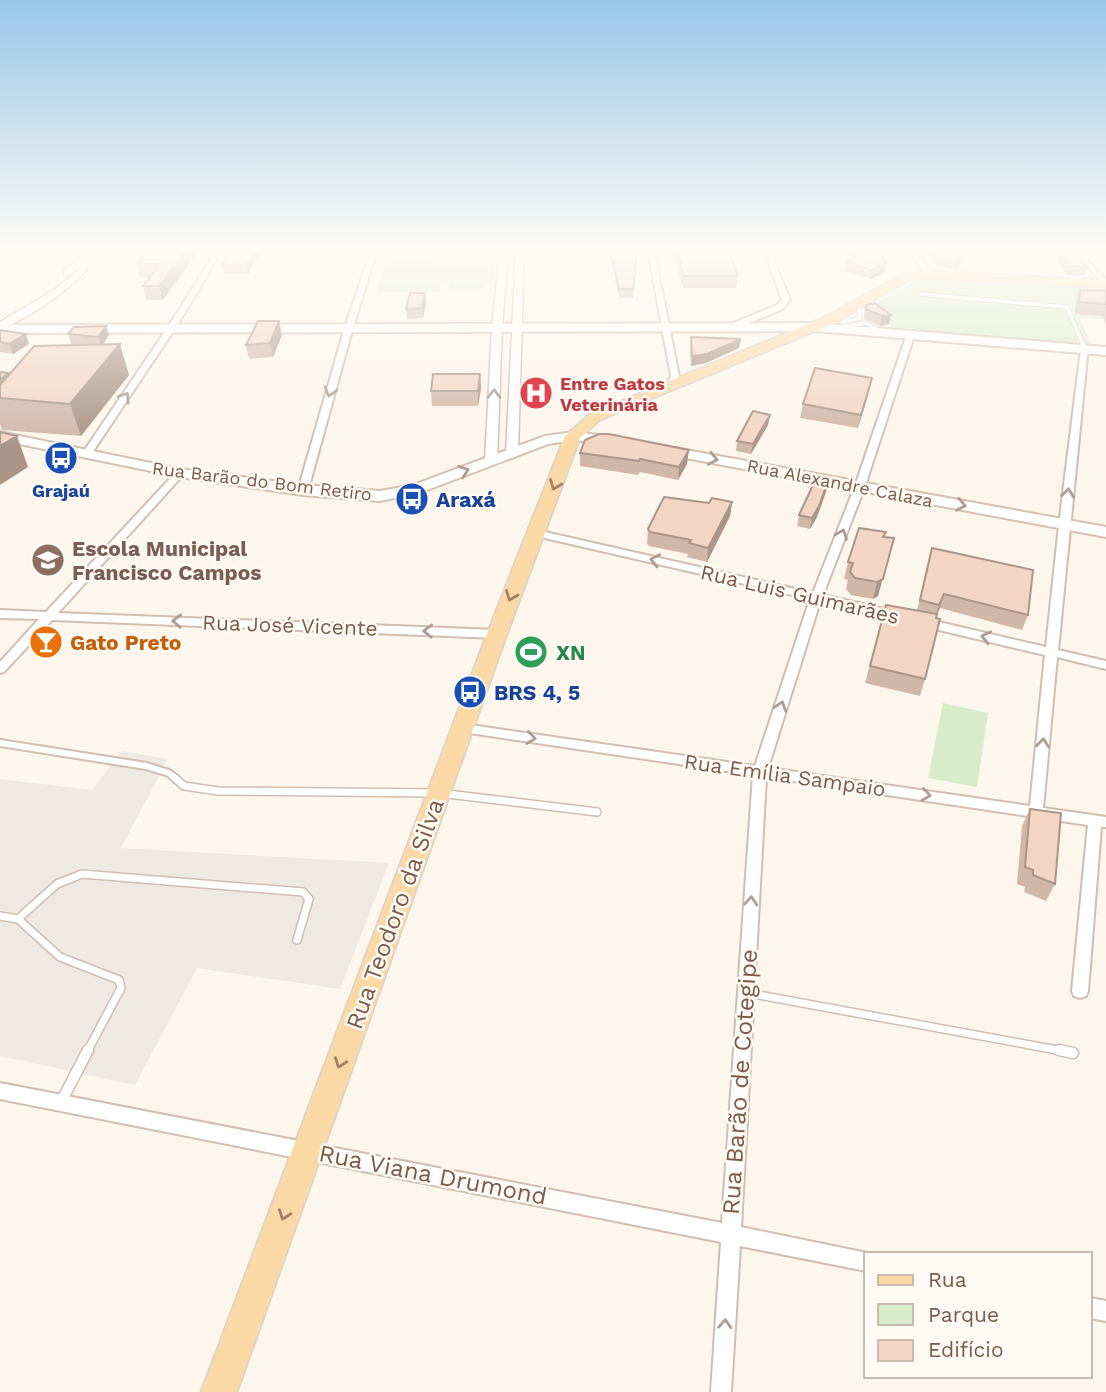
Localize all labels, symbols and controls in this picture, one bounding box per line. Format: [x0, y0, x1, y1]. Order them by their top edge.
place label: Entre Gatos Veterinária [560, 373, 665, 415]
hospital icon: Entre Gatos Veterinária [517, 374, 555, 412]
one-way arrow [324, 386, 339, 398]
one-way arrow [487, 388, 502, 399]
one-way arrow [117, 392, 129, 405]
bus stop icon: Grajaú [42, 439, 80, 477]
one-way arrow [707, 451, 719, 466]
street label: Rua Alexandre Calaza [745, 455, 935, 511]
street label: Rua Barão do Bom Retiro [151, 457, 373, 505]
one-way arrow [458, 466, 470, 480]
one-way arrow [549, 478, 563, 490]
place label: Grajaú [32, 480, 90, 501]
bus stop icon: Araxá [393, 480, 431, 518]
place label: Araxá [436, 487, 497, 512]
one-way arrow [1060, 487, 1075, 498]
one-way arrow [955, 497, 967, 512]
one-way arrow [833, 529, 847, 541]
place label: Escola Municipal Francisco Campos [72, 536, 261, 585]
school or university icon: Escola Municipal Francisco Campos [29, 541, 67, 579]
one-way arrow [649, 554, 661, 569]
street label: Rua Luis Guimarães [698, 559, 902, 629]
one-way arrow [505, 590, 519, 602]
street label: Rua José Vicente [202, 609, 378, 641]
one-way arrow [171, 613, 182, 628]
bar icon: Gato Preto [27, 623, 65, 661]
one-way arrow [423, 624, 434, 639]
place label: Gato Preto [70, 630, 181, 655]
one-way arrow [980, 630, 992, 645]
sports icon: XN [512, 633, 550, 671]
place label: XN [556, 640, 585, 665]
bus stop icon: BRS 4, 5 [451, 673, 489, 711]
place label: BRS 4, 5 [494, 680, 580, 705]
one-way arrow [773, 701, 787, 713]
one-way arrow [525, 730, 537, 745]
one-way arrow [1035, 737, 1050, 749]
street label: Rua Emília Sampaio [683, 748, 887, 802]
one-way arrow [920, 787, 931, 802]
street label: Rua Teodoro da Silva [340, 795, 450, 1033]
one-way arrow [744, 895, 759, 906]
street label: Rua Barão de Cotegipe [717, 948, 763, 1216]
one-way arrow [335, 1057, 349, 1069]
street label: Rua Viana Drumond [317, 1139, 549, 1211]
one-way arrow [278, 1209, 292, 1221]
legend [864, 1252, 1092, 1378]
text: Rua [928, 1267, 967, 1292]
text: Parque [928, 1302, 999, 1327]
one-way arrow [717, 1318, 732, 1329]
text: Edifício [928, 1337, 1004, 1362]

